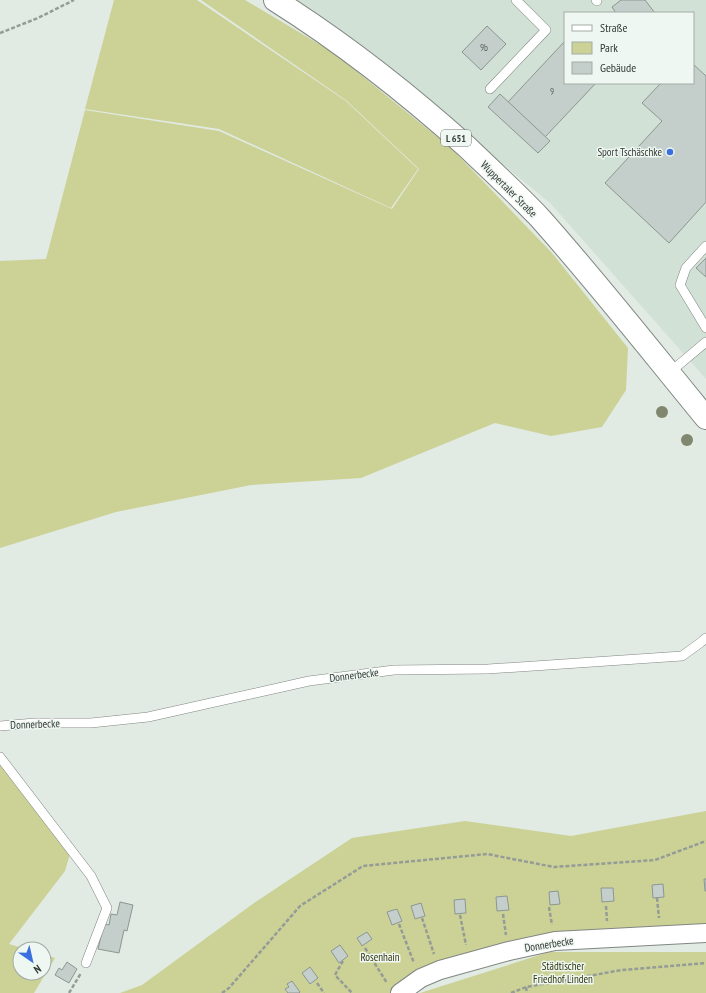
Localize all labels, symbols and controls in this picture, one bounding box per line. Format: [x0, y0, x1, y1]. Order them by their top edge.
legend [564, 12, 694, 84]
text: Straße [600, 20, 627, 35]
text: Park [600, 40, 618, 55]
house number: 9b [480, 42, 488, 53]
text: Gebäude [600, 60, 636, 75]
house number: 9 [550, 86, 554, 97]
road number: L 651 [441, 130, 471, 146]
place label: Sport Tschäschke [597, 145, 662, 159]
marker: Sport Tschäschke [665, 147, 675, 157]
street label: Wuppertaler Straße [478, 158, 540, 220]
street label: Donnerbecke [329, 665, 380, 685]
street label: Donnerbecke [10, 716, 60, 732]
street label: Donnerbecke [523, 933, 575, 955]
north arrow [12, 941, 52, 981]
park label: Rosenhain [360, 950, 400, 964]
park label: Städtischer Friedhof Linden [533, 959, 593, 986]
text: N [31, 962, 44, 977]

